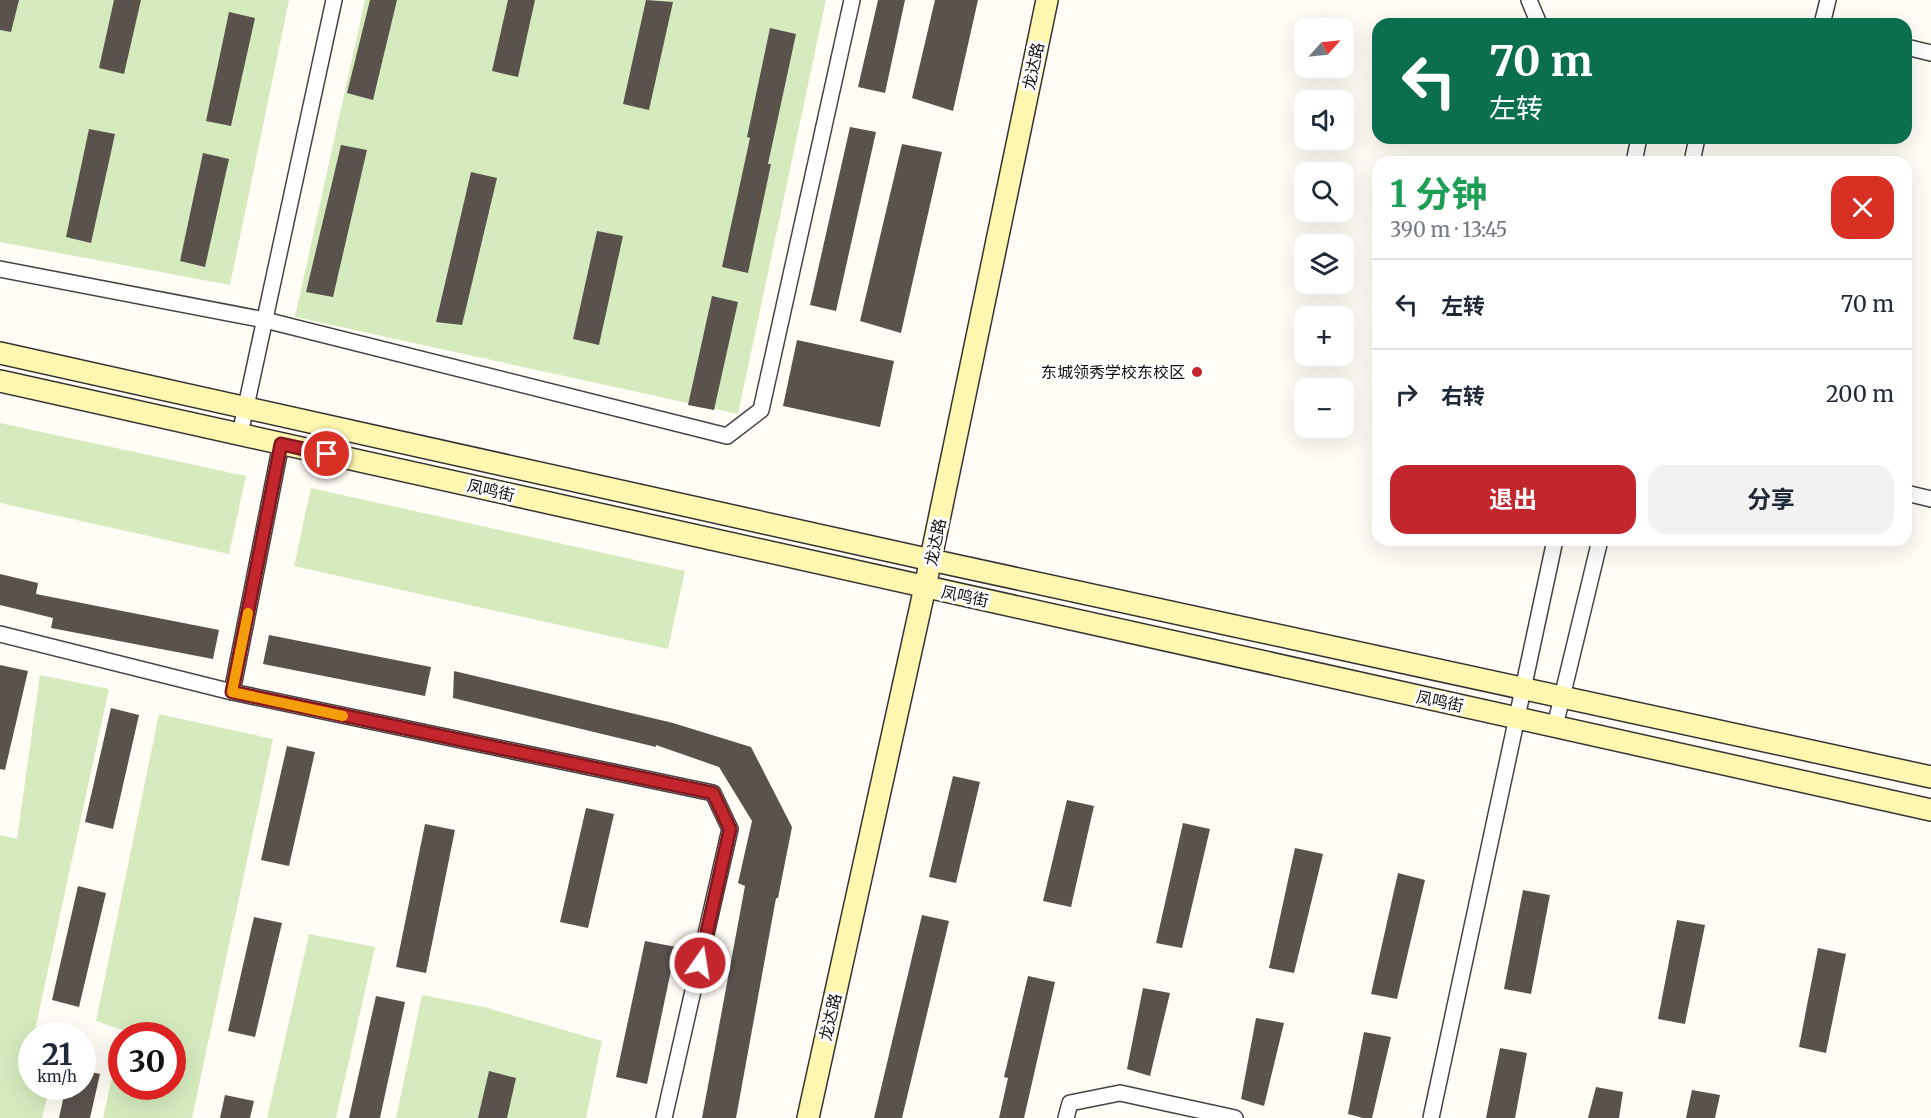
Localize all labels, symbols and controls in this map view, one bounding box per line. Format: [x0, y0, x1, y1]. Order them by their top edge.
north arrow [1294, 18, 1354, 78]
map controls [1294, 18, 1354, 438]
text: 70 m [1489, 35, 1593, 87]
street label: 龙达路 [1018, 40, 1048, 92]
icon: left [1390, 42, 1468, 120]
button: sound [1294, 90, 1354, 150]
text: 左转 [1489, 91, 1543, 125]
button: search [1294, 162, 1354, 222]
text: 1 分钟 [1390, 172, 1487, 217]
button: close [1831, 176, 1894, 239]
text: 390 m · 13:45 [1390, 217, 1507, 242]
button: layers [1294, 234, 1354, 294]
icon: left [1390, 288, 1423, 321]
text: 70 m [1841, 290, 1894, 318]
text: 左转 [1441, 292, 1485, 320]
button: + [1294, 306, 1354, 366]
place label: 东城领秀学校东校区 [1041, 362, 1185, 382]
marker: 东城领秀学校东校区 [1190, 365, 1204, 379]
button: − [1294, 378, 1354, 438]
icon: right [1390, 378, 1423, 411]
text: 200 m [1826, 380, 1894, 408]
text: 右转 [1441, 382, 1485, 410]
pin [301, 428, 352, 479]
icon: arrive [310, 437, 343, 470]
button: 退出 [1390, 465, 1636, 534]
button: 分享 [1648, 465, 1894, 534]
street label: 凤鸣街 [465, 475, 517, 505]
street label: 龙达路 [920, 516, 950, 568]
street label: 凤鸣街 [939, 581, 991, 611]
street label: 凤鸣街 [1414, 686, 1466, 716]
position arrow [668, 931, 732, 995]
street label: 龙达路 [815, 991, 845, 1043]
speed limit sign: 30 [108, 1022, 186, 1100]
text: 21 [42, 1035, 72, 1073]
text: km/h [37, 1067, 77, 1086]

